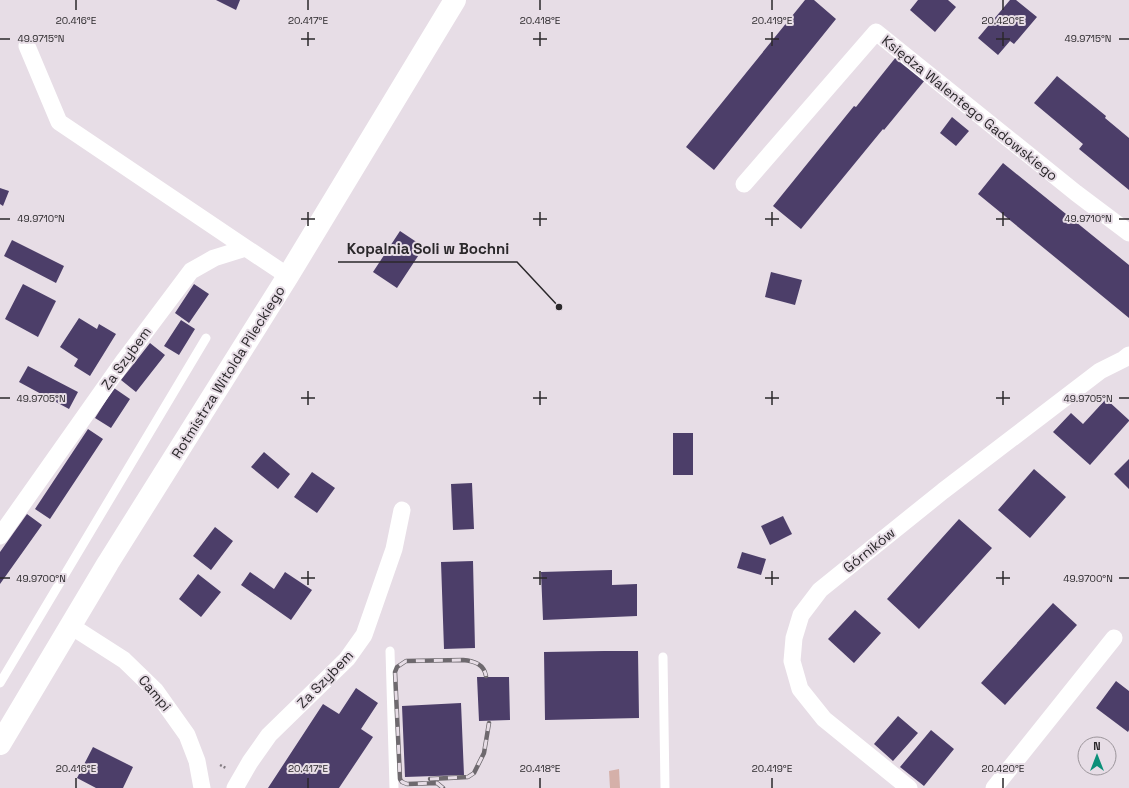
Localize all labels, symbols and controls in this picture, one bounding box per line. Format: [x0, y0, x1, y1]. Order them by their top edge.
text: 20.416°E [56, 14, 97, 27]
text: 20.417°E [288, 14, 328, 27]
text: 20.418°E [520, 14, 561, 27]
text: 20.419°E [752, 14, 793, 27]
text: 20.420°E [982, 14, 1025, 27]
street label: Księdza Walentego Gadowskiego [878, 31, 1062, 185]
text: 49.9715°N [18, 32, 64, 45]
text: 49.9715°N [1065, 32, 1111, 45]
text: 49.9710°N [17, 212, 65, 225]
text: 49.9710°N [1064, 212, 1112, 225]
callout: Kopalnia Soli w Bochni [338, 235, 517, 262]
text: Kopalnia Soli w Bochni [347, 239, 509, 258]
street label: Rotmistrza Witolda Pileckiego [167, 282, 289, 462]
street label: Za Szybem [97, 323, 155, 393]
text: 49.9705°N [16, 392, 66, 405]
text: 49.9705°N [1063, 392, 1113, 405]
street label: Górników [839, 523, 899, 577]
text: 49.9700°N [16, 572, 66, 585]
text: 49.9700°N [1063, 572, 1113, 585]
street label: Za Szybem [293, 646, 357, 712]
street label: Campi [135, 671, 175, 715]
north arrow [1077, 736, 1117, 776]
text: N [1093, 739, 1101, 753]
text: 20.416°E [56, 762, 97, 775]
text: 20.417°E [288, 762, 328, 775]
text: 20.418°E [520, 762, 561, 775]
text: 20.419°E [752, 762, 793, 775]
text: 20.420°E [982, 762, 1025, 775]

